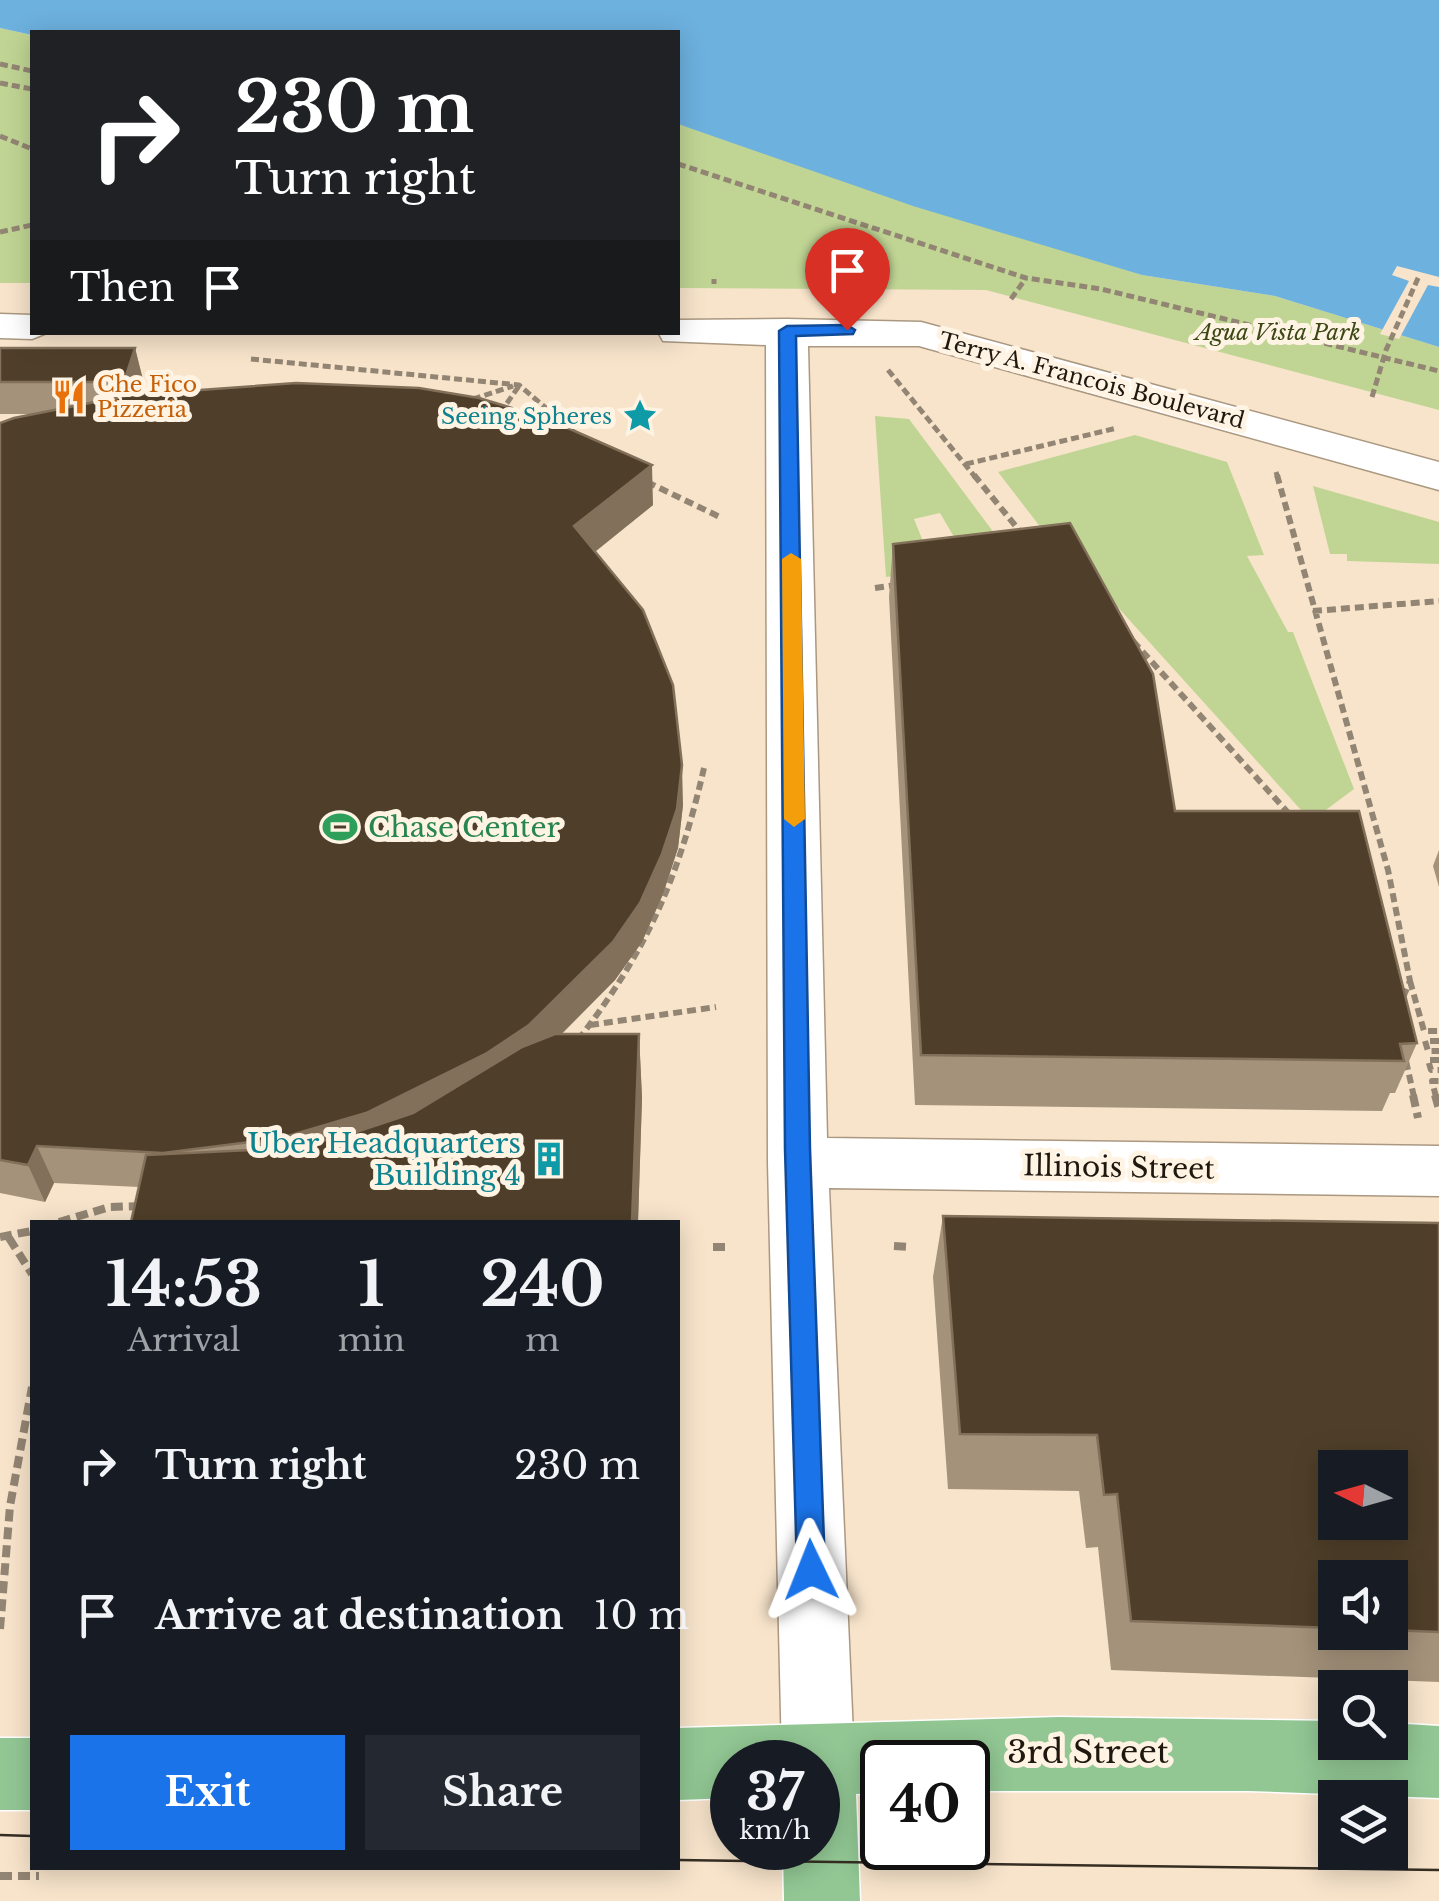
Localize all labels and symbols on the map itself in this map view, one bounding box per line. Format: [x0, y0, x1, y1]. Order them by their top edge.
pin [805, 228, 890, 331]
park label: Agua Vista Park [1193, 319, 1360, 346]
street label: Terry A. Francois Boulevard [936, 327, 1248, 434]
place label: Che Fico Pizzeria [97, 371, 197, 423]
restaurant icon: Che Fico Pizzeria [50, 378, 88, 416]
place icon: Seeing Spheres [621, 397, 659, 435]
place label: Seeing Spheres [441, 403, 612, 430]
sports icon: Chase Center [321, 808, 359, 846]
place label: Chase Center [368, 810, 560, 845]
place label: Uber Headquarters Building 4 [247, 1126, 521, 1193]
building icon: Uber Headquarters Building 4 [530, 1140, 568, 1178]
street label: Illinois Street [1023, 1148, 1215, 1187]
north arrow [1318, 1450, 1408, 1540]
position arrow [759, 1518, 863, 1622]
street label: 3rd Street [1007, 1732, 1169, 1772]
speed limit sign: 40 [860, 1740, 990, 1870]

